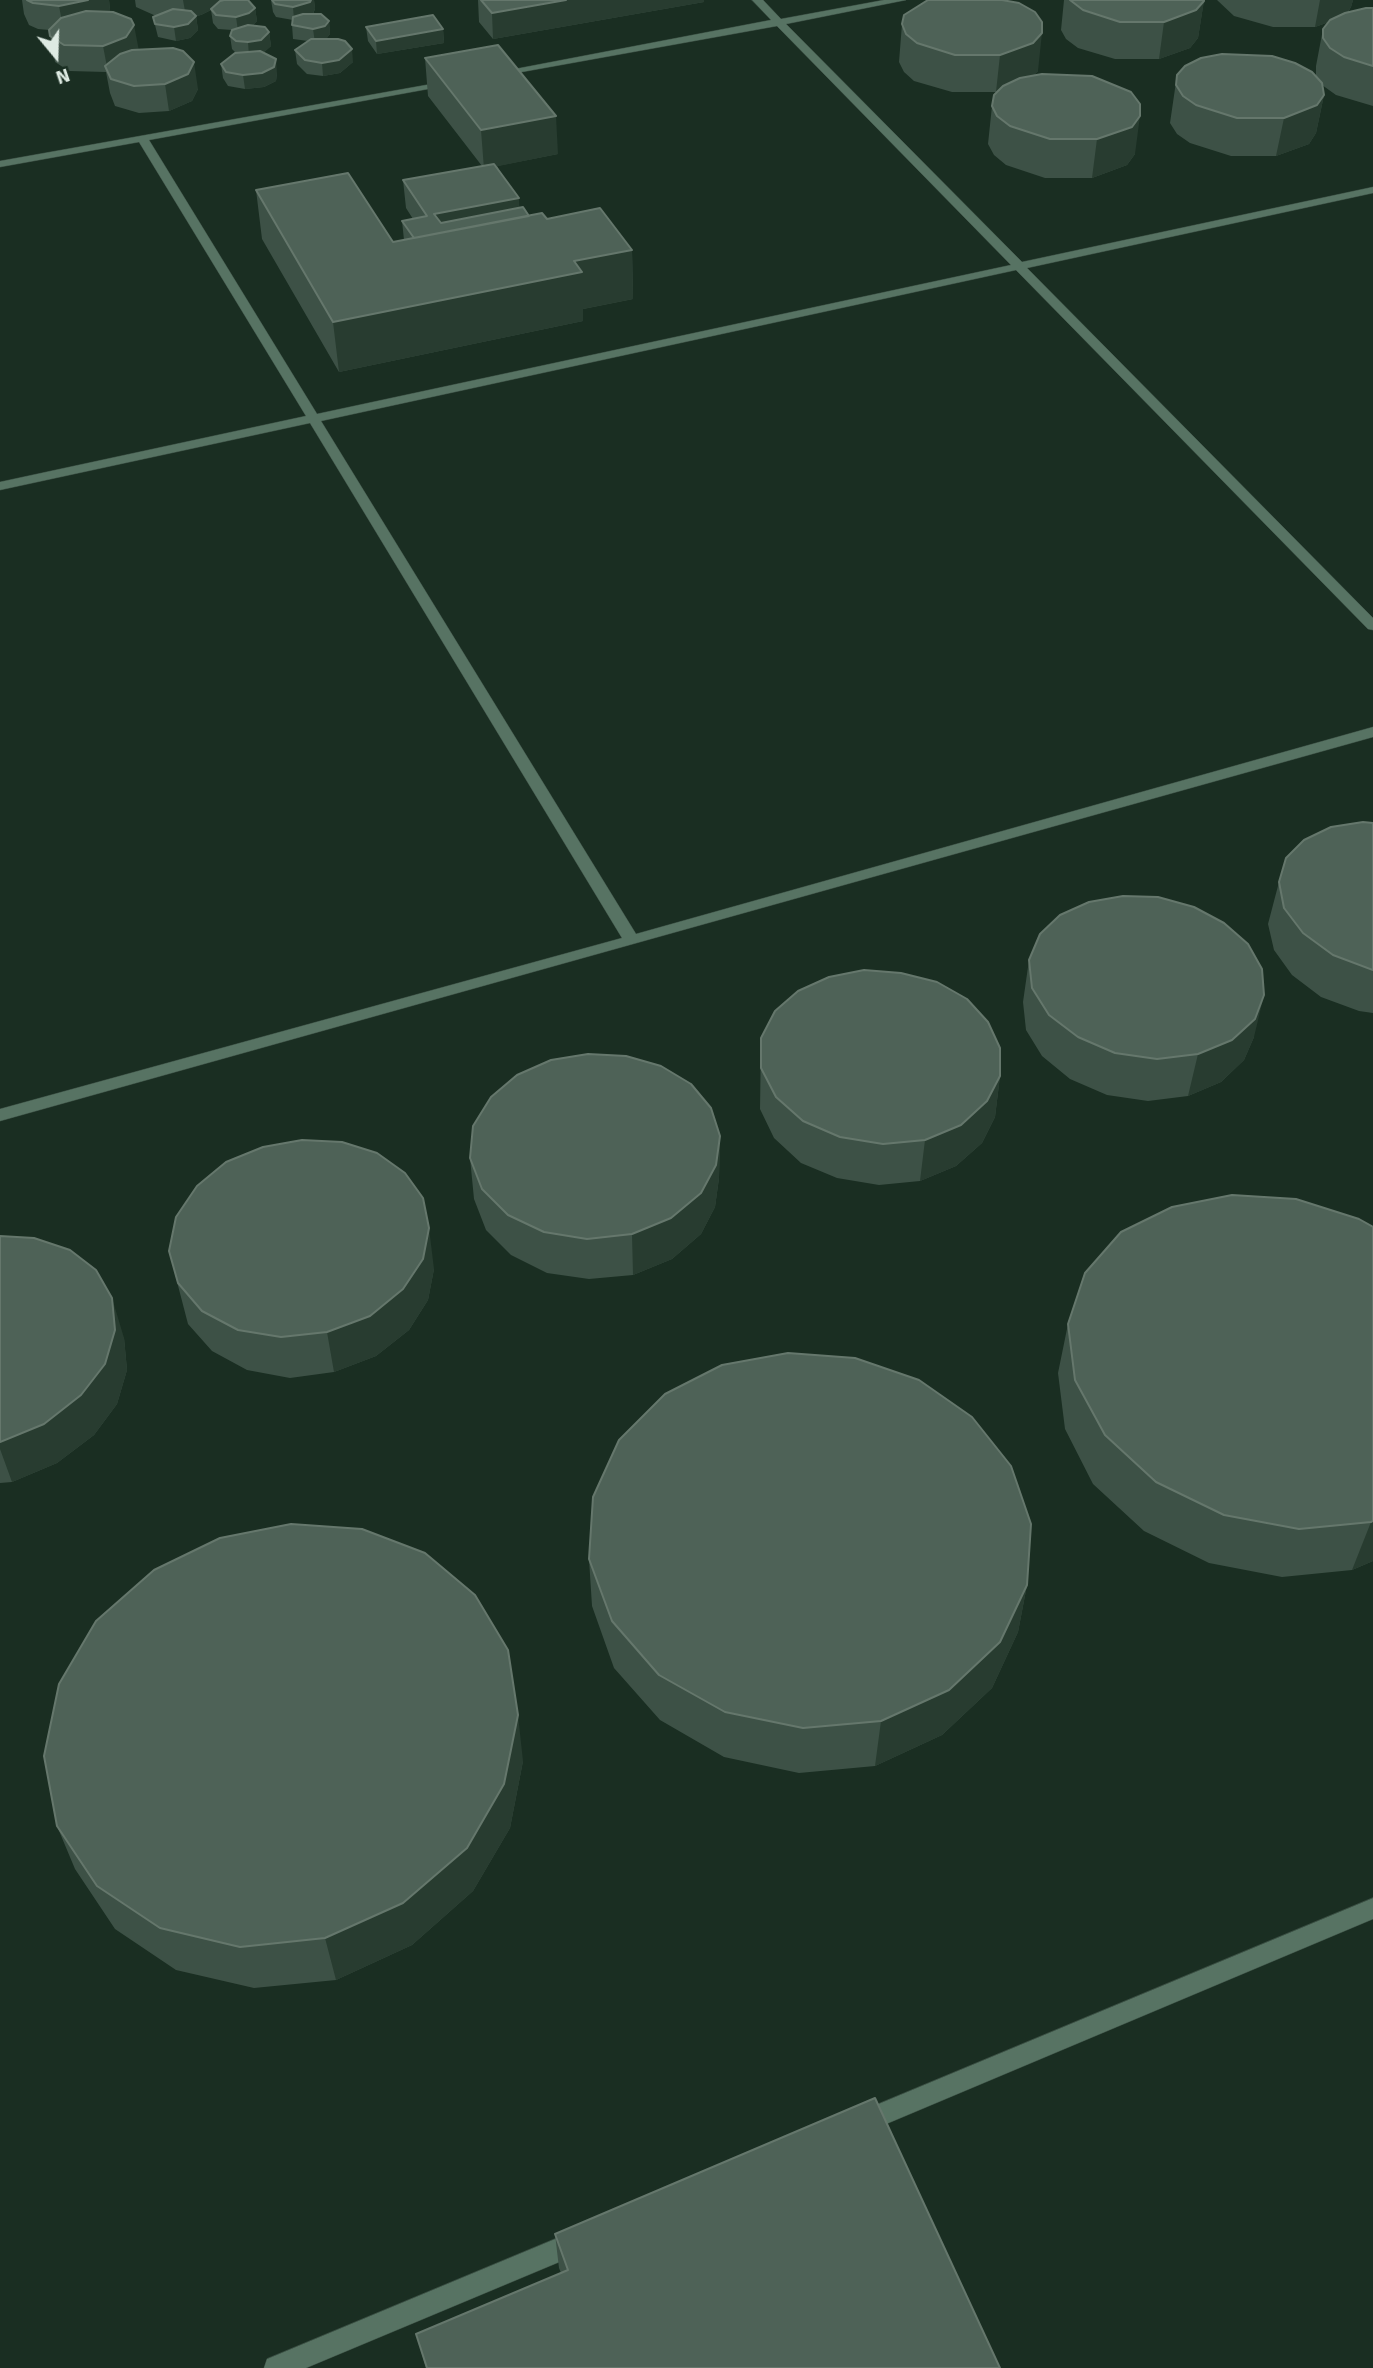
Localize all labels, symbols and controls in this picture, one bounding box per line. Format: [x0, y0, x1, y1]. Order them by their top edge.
north arrow [21, 21, 91, 91]
text: N [53, 62, 73, 89]

